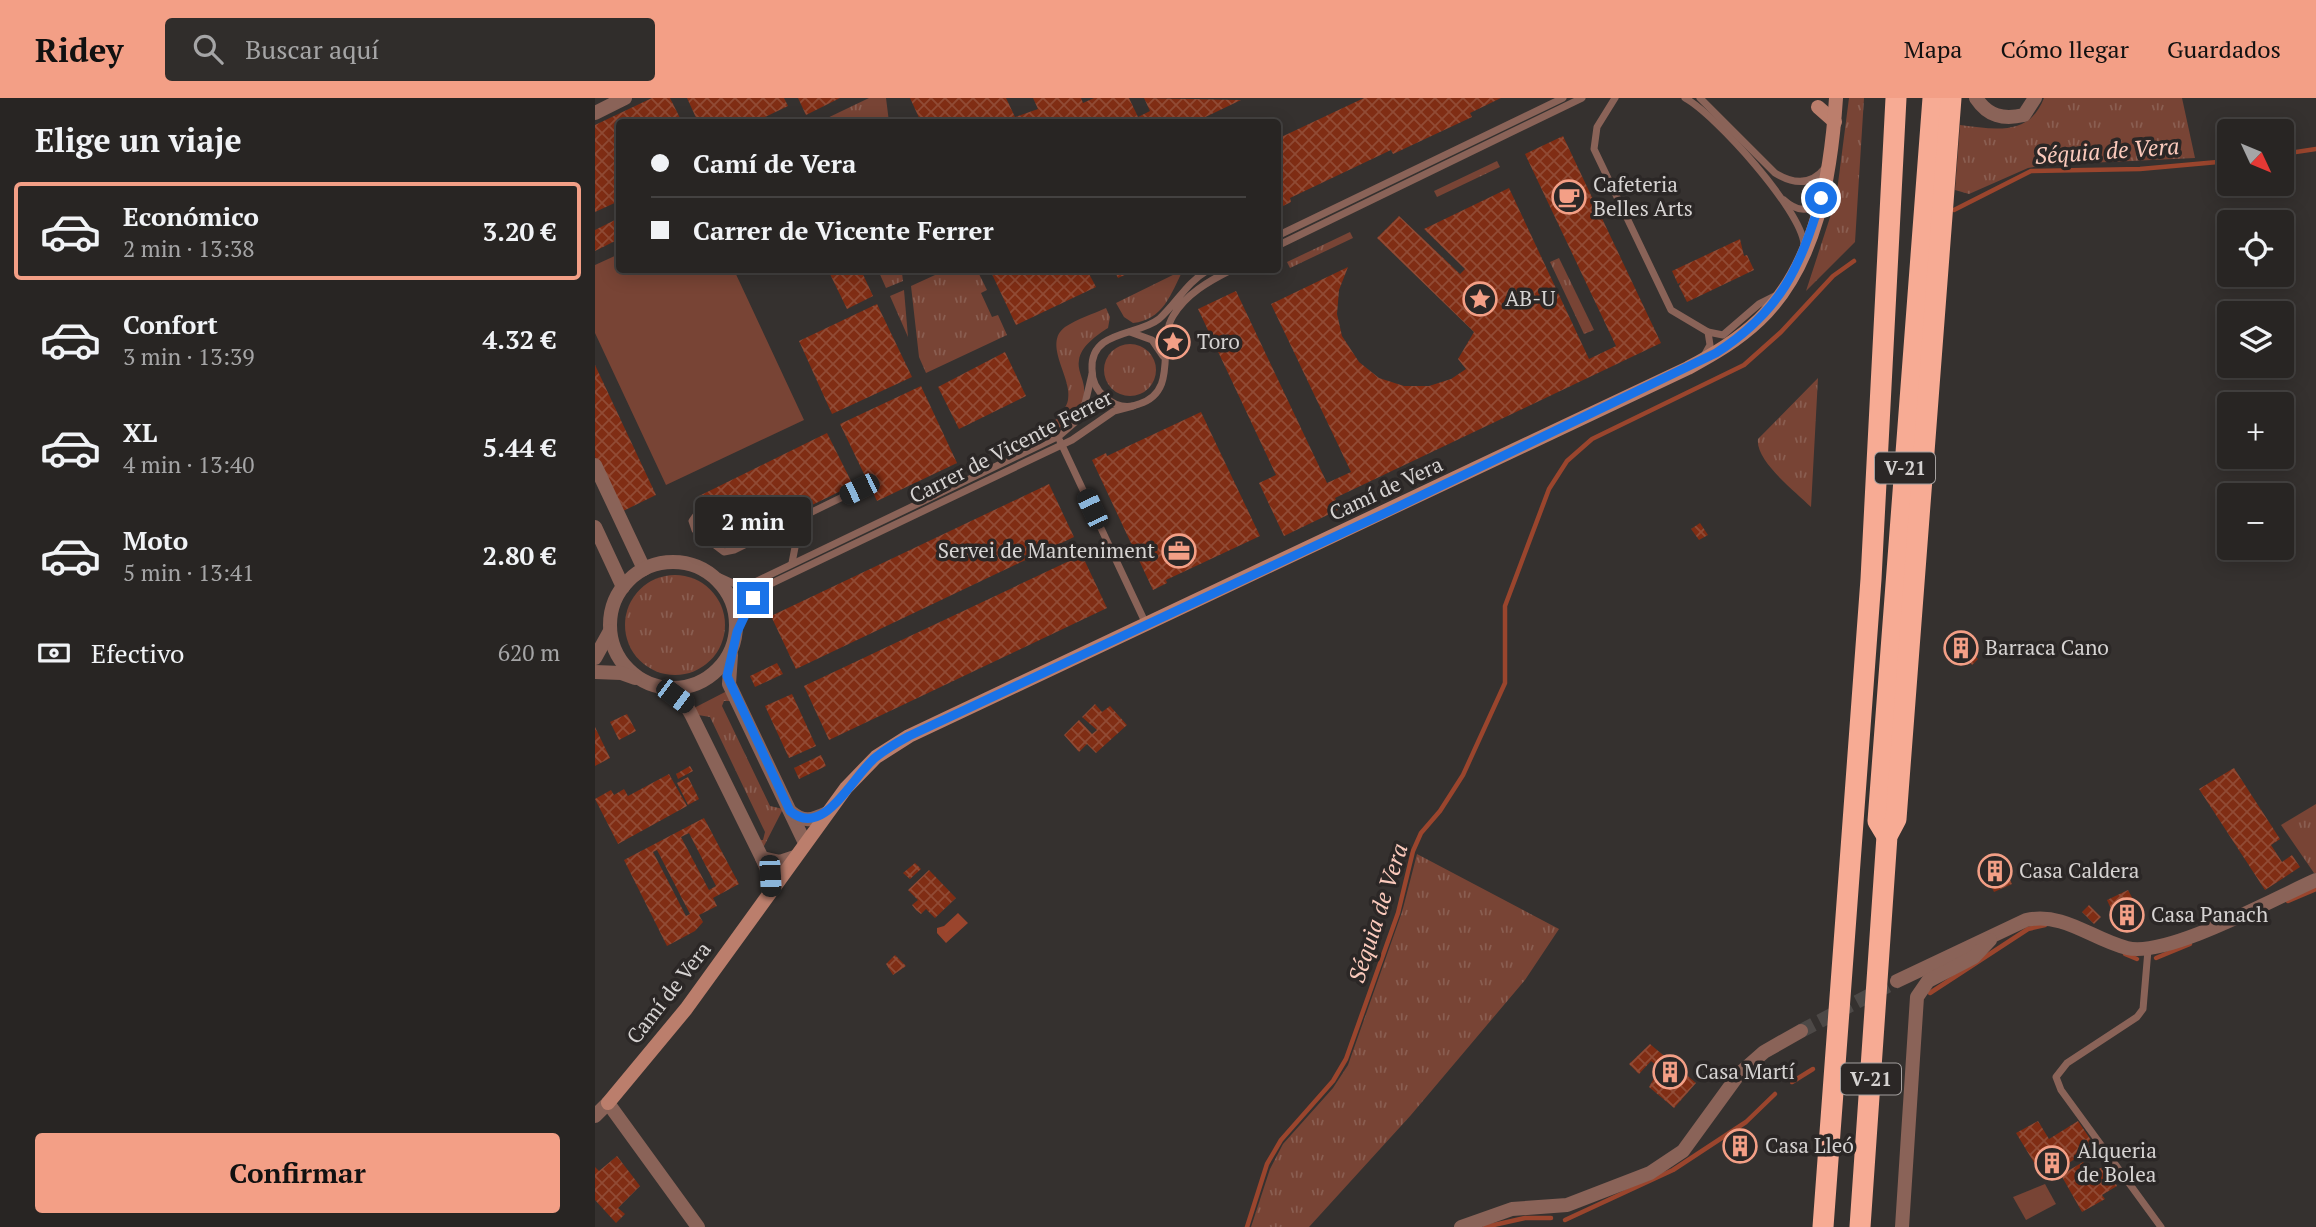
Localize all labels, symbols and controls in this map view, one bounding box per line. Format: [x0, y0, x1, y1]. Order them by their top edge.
search box [165, 18, 655, 81]
text: Ridey [35, 28, 123, 71]
icon: search [189, 30, 227, 68]
text: Buscar aquí [245, 32, 379, 66]
text: Mapa [1904, 33, 1962, 65]
text: Cómo llegar [2000, 33, 2129, 65]
text: Guardados [2167, 33, 2281, 65]
text: Elige un viaje [35, 119, 242, 161]
north arrow [2217, 119, 2294, 196]
map controls [2217, 119, 2294, 560]
water label: Séquia de Vera [2034, 130, 2180, 171]
text: Camí de Vera [693, 146, 856, 180]
place label: Cafeteria Belles Arts [1593, 170, 1693, 222]
cafe icon: Cafeteria Belles Arts [1550, 178, 1588, 216]
route start [1805, 182, 1837, 214]
text: Económico [123, 199, 259, 233]
icon: car [39, 200, 102, 263]
button: locate [2217, 210, 2294, 287]
text: Carrer de Vicente Ferrer [693, 213, 994, 247]
text: 3.20 € [483, 214, 556, 248]
text: 2 min · 13:38 [123, 233, 255, 264]
place icon: AB-U [1461, 280, 1499, 318]
place label: AB-U [1505, 284, 1555, 312]
button: layers [2217, 301, 2294, 378]
text: Confort [123, 307, 218, 341]
icon: car [39, 308, 102, 371]
text: 4.32 € [483, 322, 556, 356]
place icon: Toro [1154, 323, 1192, 361]
place label: Toro [1197, 327, 1240, 355]
text: 3 min · 13:39 [123, 341, 255, 372]
street label: Carrer de Vicente Ferrer [904, 383, 1117, 509]
button: + [2217, 392, 2294, 469]
text: XL [123, 415, 157, 449]
icon: car [39, 416, 102, 479]
text: 5.44 € [483, 430, 556, 464]
text: 4 min · 13:40 [123, 449, 255, 480]
street label: Camí de Vera [1324, 449, 1447, 527]
road number: V-21 [1875, 452, 1935, 484]
car [836, 470, 883, 508]
button: − [2217, 483, 2294, 560]
car [1074, 486, 1111, 532]
callout: 2 min [695, 496, 811, 546]
text: 2 min [722, 506, 784, 537]
text: Moto [123, 523, 188, 557]
icon: car [39, 524, 102, 587]
office icon: Servei de Manteniment [1160, 532, 1198, 570]
place label: Servei de Manteniment [938, 536, 1155, 564]
text: 2.80 € [483, 538, 556, 572]
text: 5 min · 13:41 [123, 557, 255, 588]
route end [737, 582, 769, 614]
building icon: Barraca Cano [1942, 629, 1980, 667]
place label: Barraca Cano [1985, 633, 2109, 661]
icon: cash [35, 634, 73, 672]
text: Efectivo [91, 636, 184, 670]
text: 620 m [498, 637, 560, 668]
car [652, 675, 699, 717]
water label: Séquia de Vera [1340, 839, 1415, 986]
building icon: Casa Caldera [1976, 852, 2014, 890]
car [759, 854, 782, 898]
place label: Casa Caldera [2019, 856, 2140, 884]
building icon: Casa Panach [2108, 896, 2146, 934]
place label: Casa Panach [2151, 900, 2268, 928]
street label: Camí de Vera [620, 935, 717, 1049]
building icon: Casa Martí [1651, 1053, 1689, 1091]
place label: Casa Martí [1695, 1057, 1796, 1085]
road number: V-21 [1841, 1063, 1901, 1094]
building icon: Casa Lleó [1721, 1127, 1759, 1165]
place label: Casa Lleó [1765, 1131, 1854, 1159]
button: Confirmar [35, 1133, 560, 1213]
place label: Alqueria de Bolea [2077, 1136, 2157, 1188]
building icon: Alqueria de Bolea [2033, 1144, 2071, 1182]

